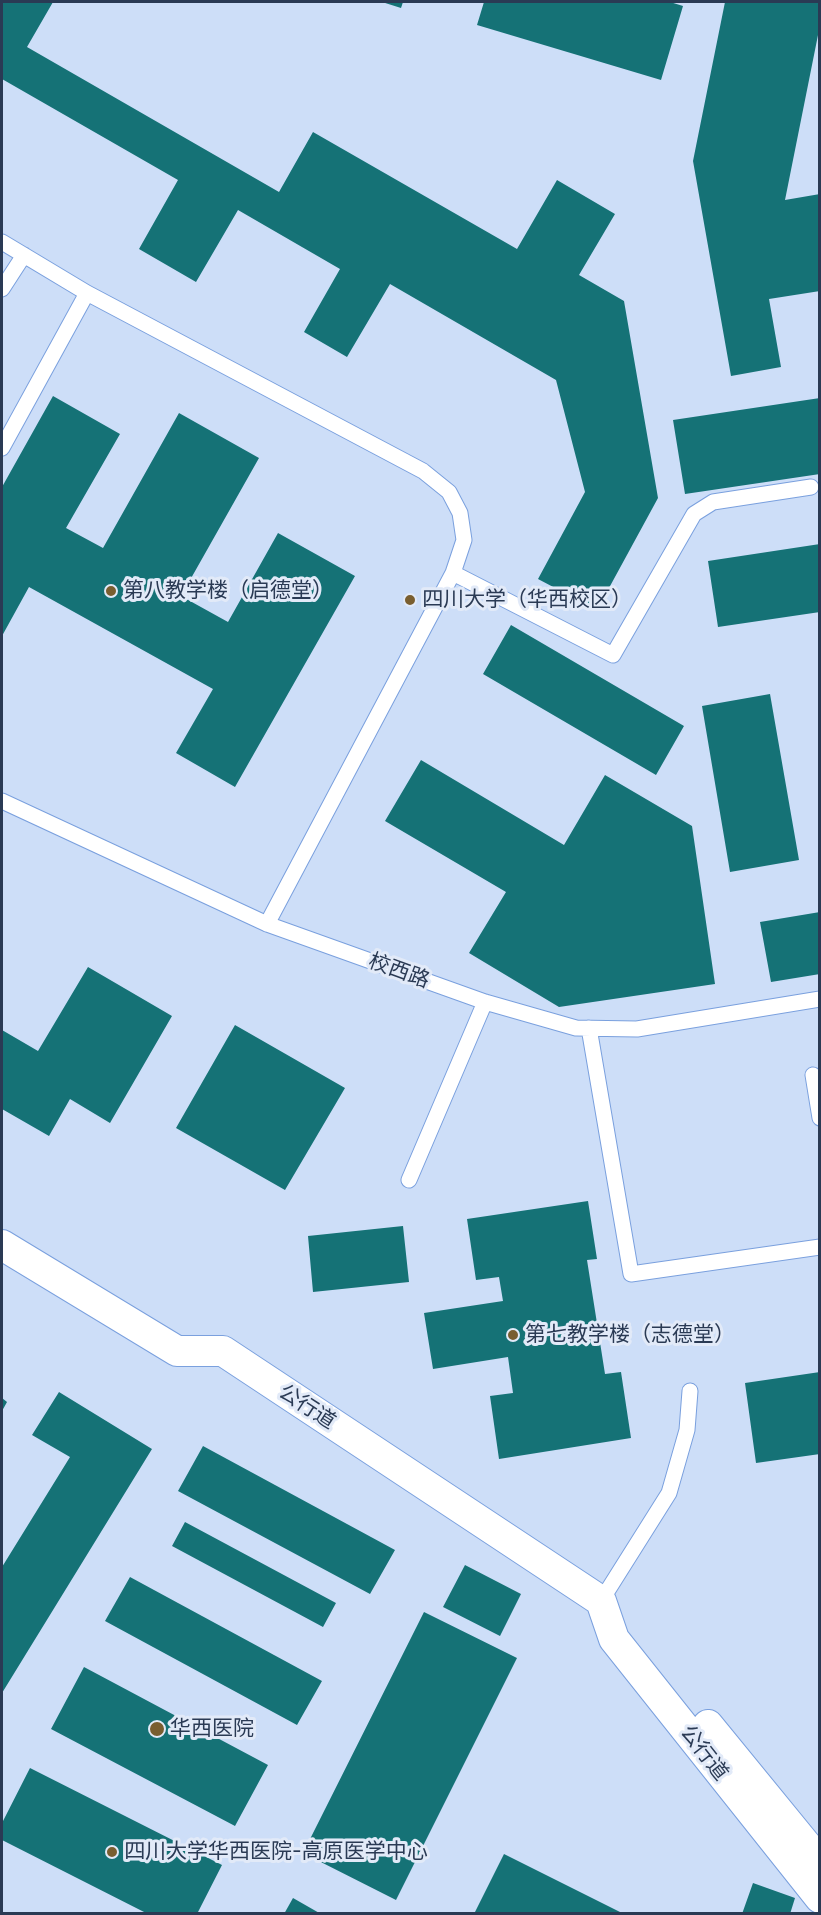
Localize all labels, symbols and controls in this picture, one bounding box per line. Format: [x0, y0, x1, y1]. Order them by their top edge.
place label: 第八教学楼（启德堂） [123, 578, 333, 604]
marker: 第八教学楼（启德堂） [104, 584, 118, 598]
place label: 四川大学（华西校区） [422, 587, 632, 613]
marker: 四川大学（华西校区） [403, 593, 417, 607]
street label: 校西路 [365, 948, 433, 994]
place label: 第七教学楼（志德堂） [525, 1322, 735, 1348]
marker: 第七教学楼（志德堂） [506, 1328, 520, 1342]
street label: 公行道 [274, 1379, 340, 1435]
place label: 华西医院 [170, 1716, 254, 1742]
marker: 华西医院 [148, 1720, 166, 1738]
street label: 公行道 [675, 1720, 733, 1786]
place label: 四川大学华西医院-高原医学中心 [124, 1839, 428, 1865]
marker: 四川大学华西医院-高原医学中心 [105, 1845, 119, 1859]

